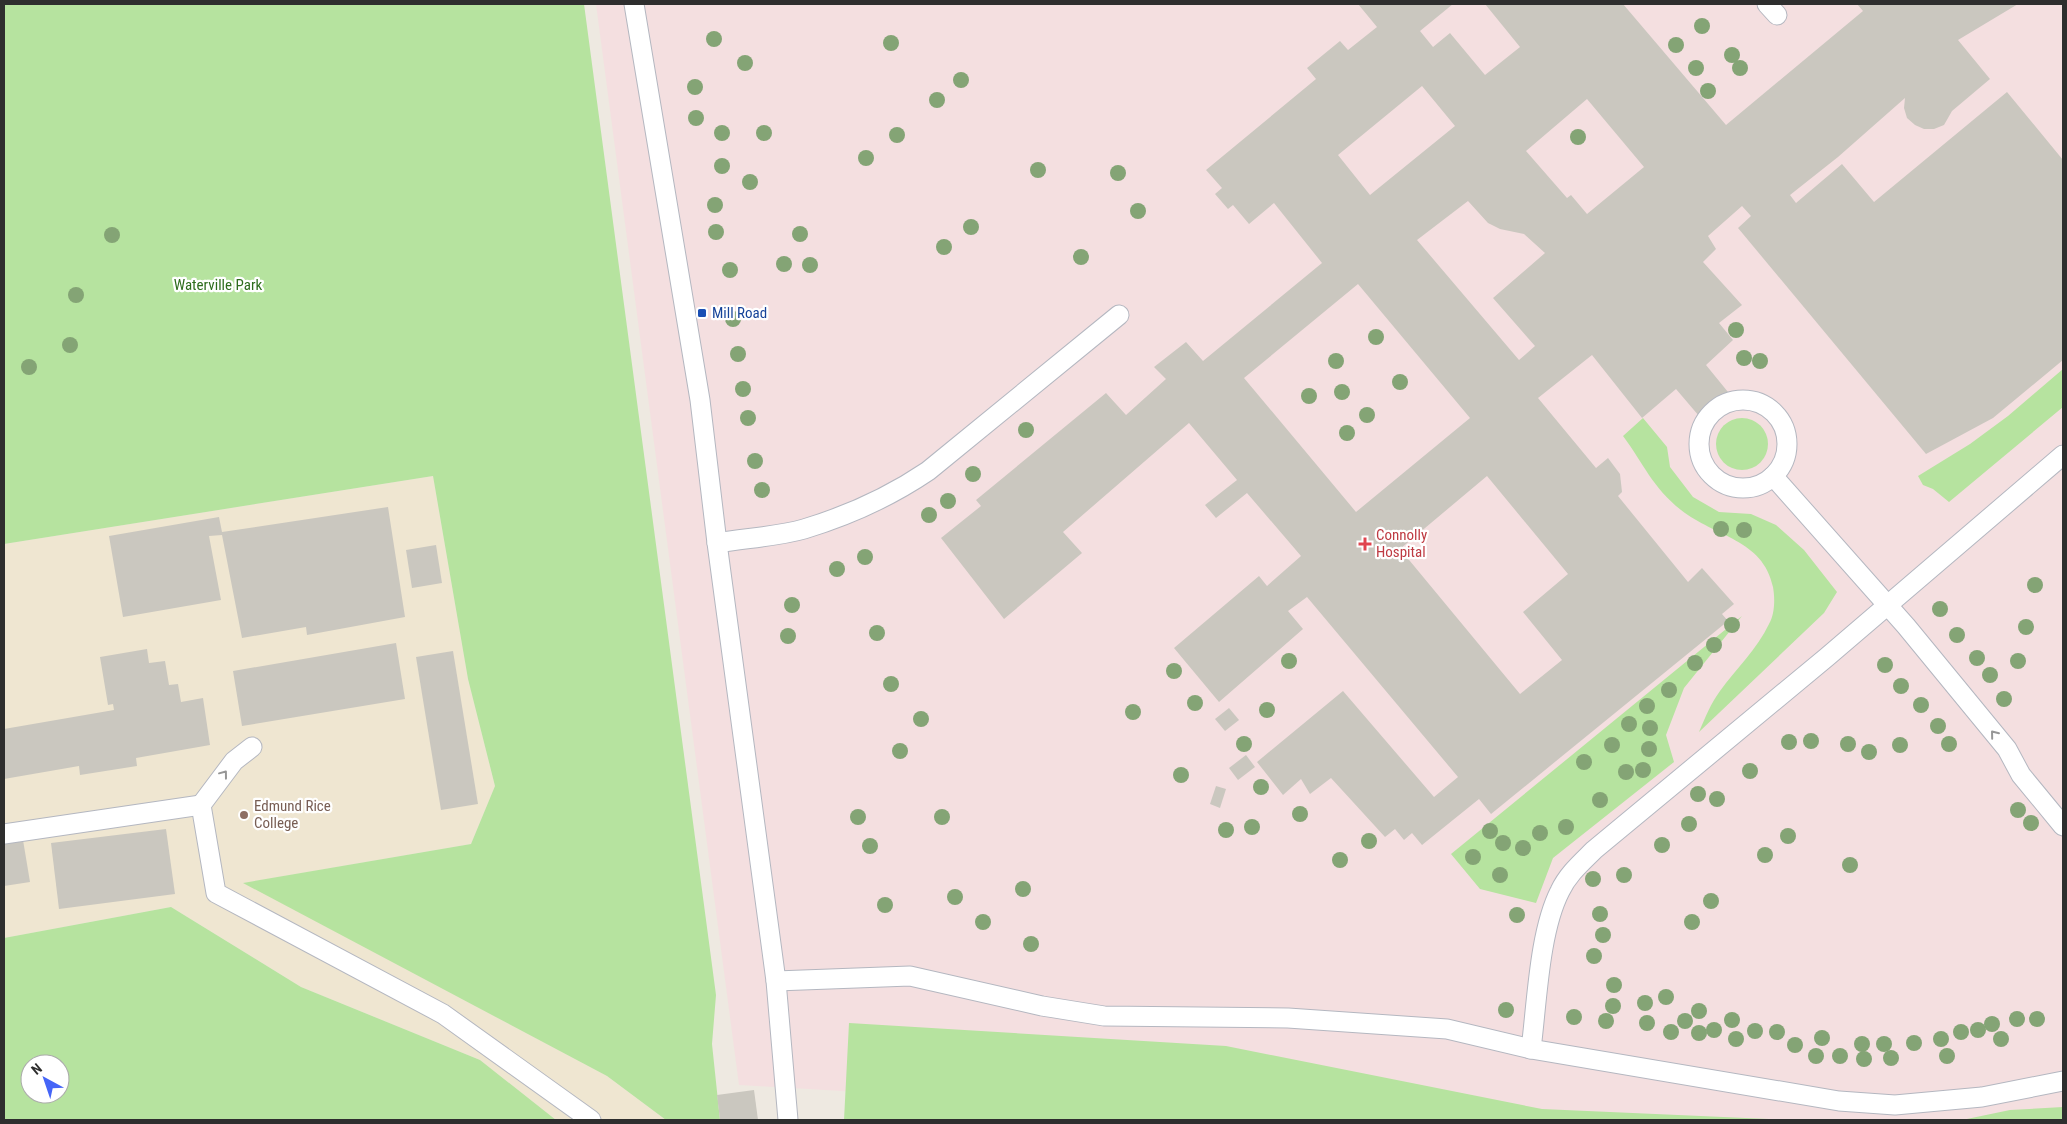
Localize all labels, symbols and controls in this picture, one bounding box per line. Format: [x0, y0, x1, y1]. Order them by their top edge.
park label: Waterville Park [174, 276, 262, 294]
place label: Mill Road [712, 304, 767, 322]
marker: Mill Road [696, 307, 708, 319]
place label: Connolly Hospital [1376, 526, 1427, 561]
marker: Connolly Hospital [1358, 537, 1372, 551]
one-way arrow [1992, 731, 2000, 740]
one-way arrow [218, 770, 227, 780]
place label: Edmund Rice College [254, 797, 331, 832]
marker: Edmund Rice College [238, 809, 250, 821]
north arrow [20, 1054, 70, 1104]
text: N [28, 1060, 45, 1078]

